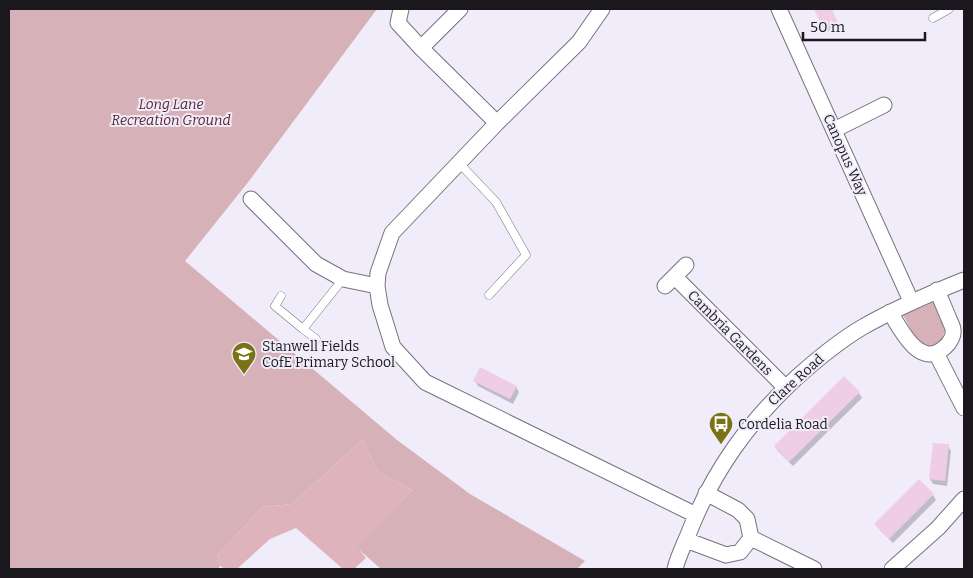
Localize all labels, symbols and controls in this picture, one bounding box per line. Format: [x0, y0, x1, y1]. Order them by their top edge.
scale bar [803, 10, 926, 42]
text: 50 m [810, 18, 846, 36]
park label: Long Lane Recreation Ground [111, 96, 231, 129]
street label: Canopus Way [819, 112, 871, 199]
street label: Cambria Gardens [684, 287, 776, 379]
place label: Stanwell Fields CofE Primary School [262, 338, 395, 371]
school or university icon: Stanwell Fields CofE Primary School [231, 341, 257, 375]
street label: Clare Road [765, 350, 827, 410]
bus stop icon: Cordelia Road [708, 411, 734, 445]
place label: Cordelia Road [738, 416, 828, 433]

